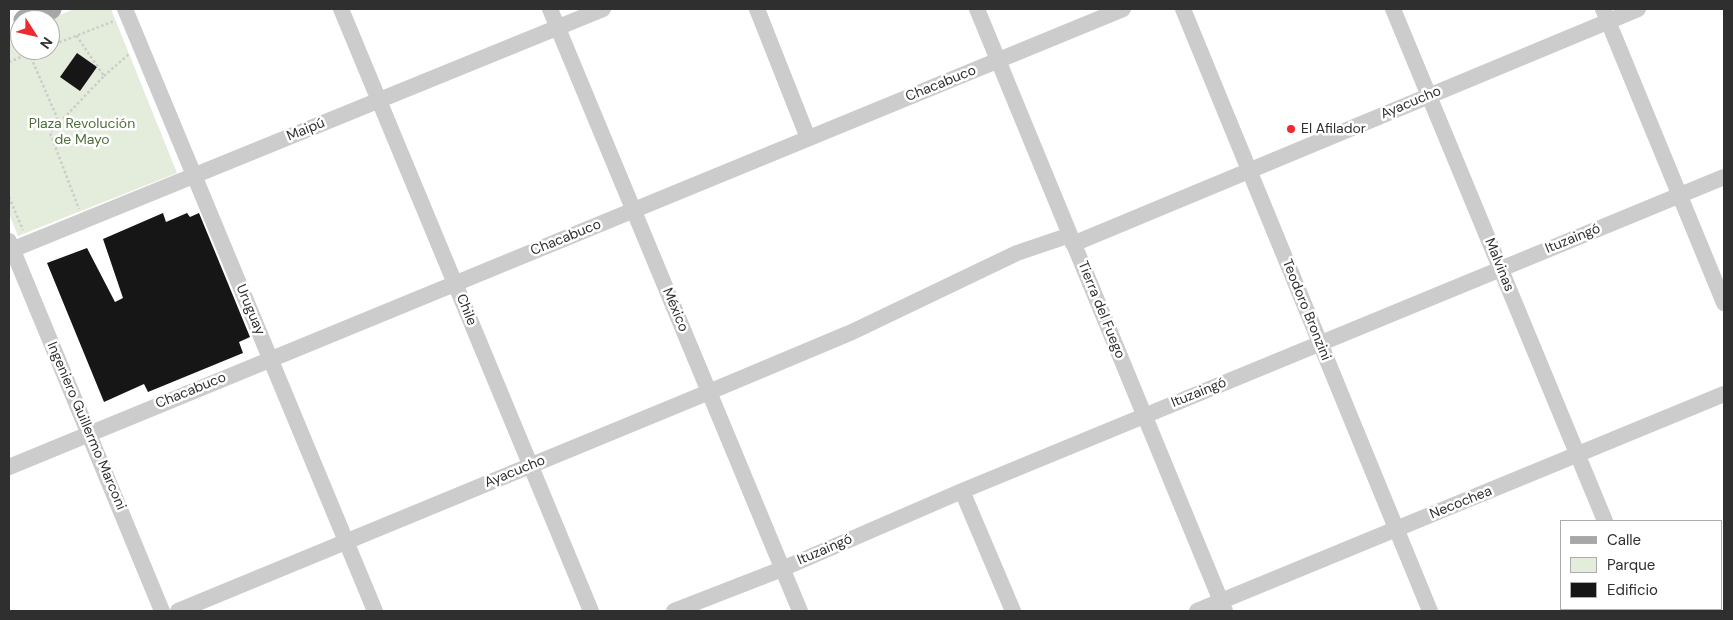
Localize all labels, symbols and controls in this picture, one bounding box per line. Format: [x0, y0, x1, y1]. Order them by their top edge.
north arrow [10, 10, 60, 60]
text: N [36, 34, 57, 52]
street label: Chacabuco [903, 62, 979, 106]
street label: Ayacucho [1378, 83, 1444, 123]
street label: Maipú [285, 115, 327, 145]
park label: Plaza Revolución de Mayo [29, 116, 135, 148]
place label: El Afilador [1301, 121, 1366, 137]
marker: El Afilador [1285, 123, 1297, 135]
street label: Chacabuco [528, 216, 604, 260]
street label: Ituzaingó [1543, 220, 1603, 258]
street label: Malvinas [1481, 236, 1517, 294]
street label: Teodoro Bronzini [1278, 257, 1334, 363]
street label: Tierra del Fuego [1074, 259, 1128, 361]
street label: Uruguay [232, 282, 268, 338]
street label: México [658, 286, 692, 334]
street label: Chile [452, 292, 480, 328]
street label: Ingeniero Guillermo Marconi [43, 339, 129, 513]
street label: Chacabuco [153, 369, 229, 413]
street label: Ituzaingó [1169, 374, 1229, 412]
street label: Ayacucho [482, 452, 548, 492]
street label: Necochea [1427, 483, 1495, 523]
legend [1560, 520, 1723, 610]
text: Calle [1607, 530, 1641, 550]
street label: Ituzaingó [795, 531, 855, 569]
text: Parque [1607, 555, 1655, 575]
text: Edificio [1607, 580, 1658, 600]

